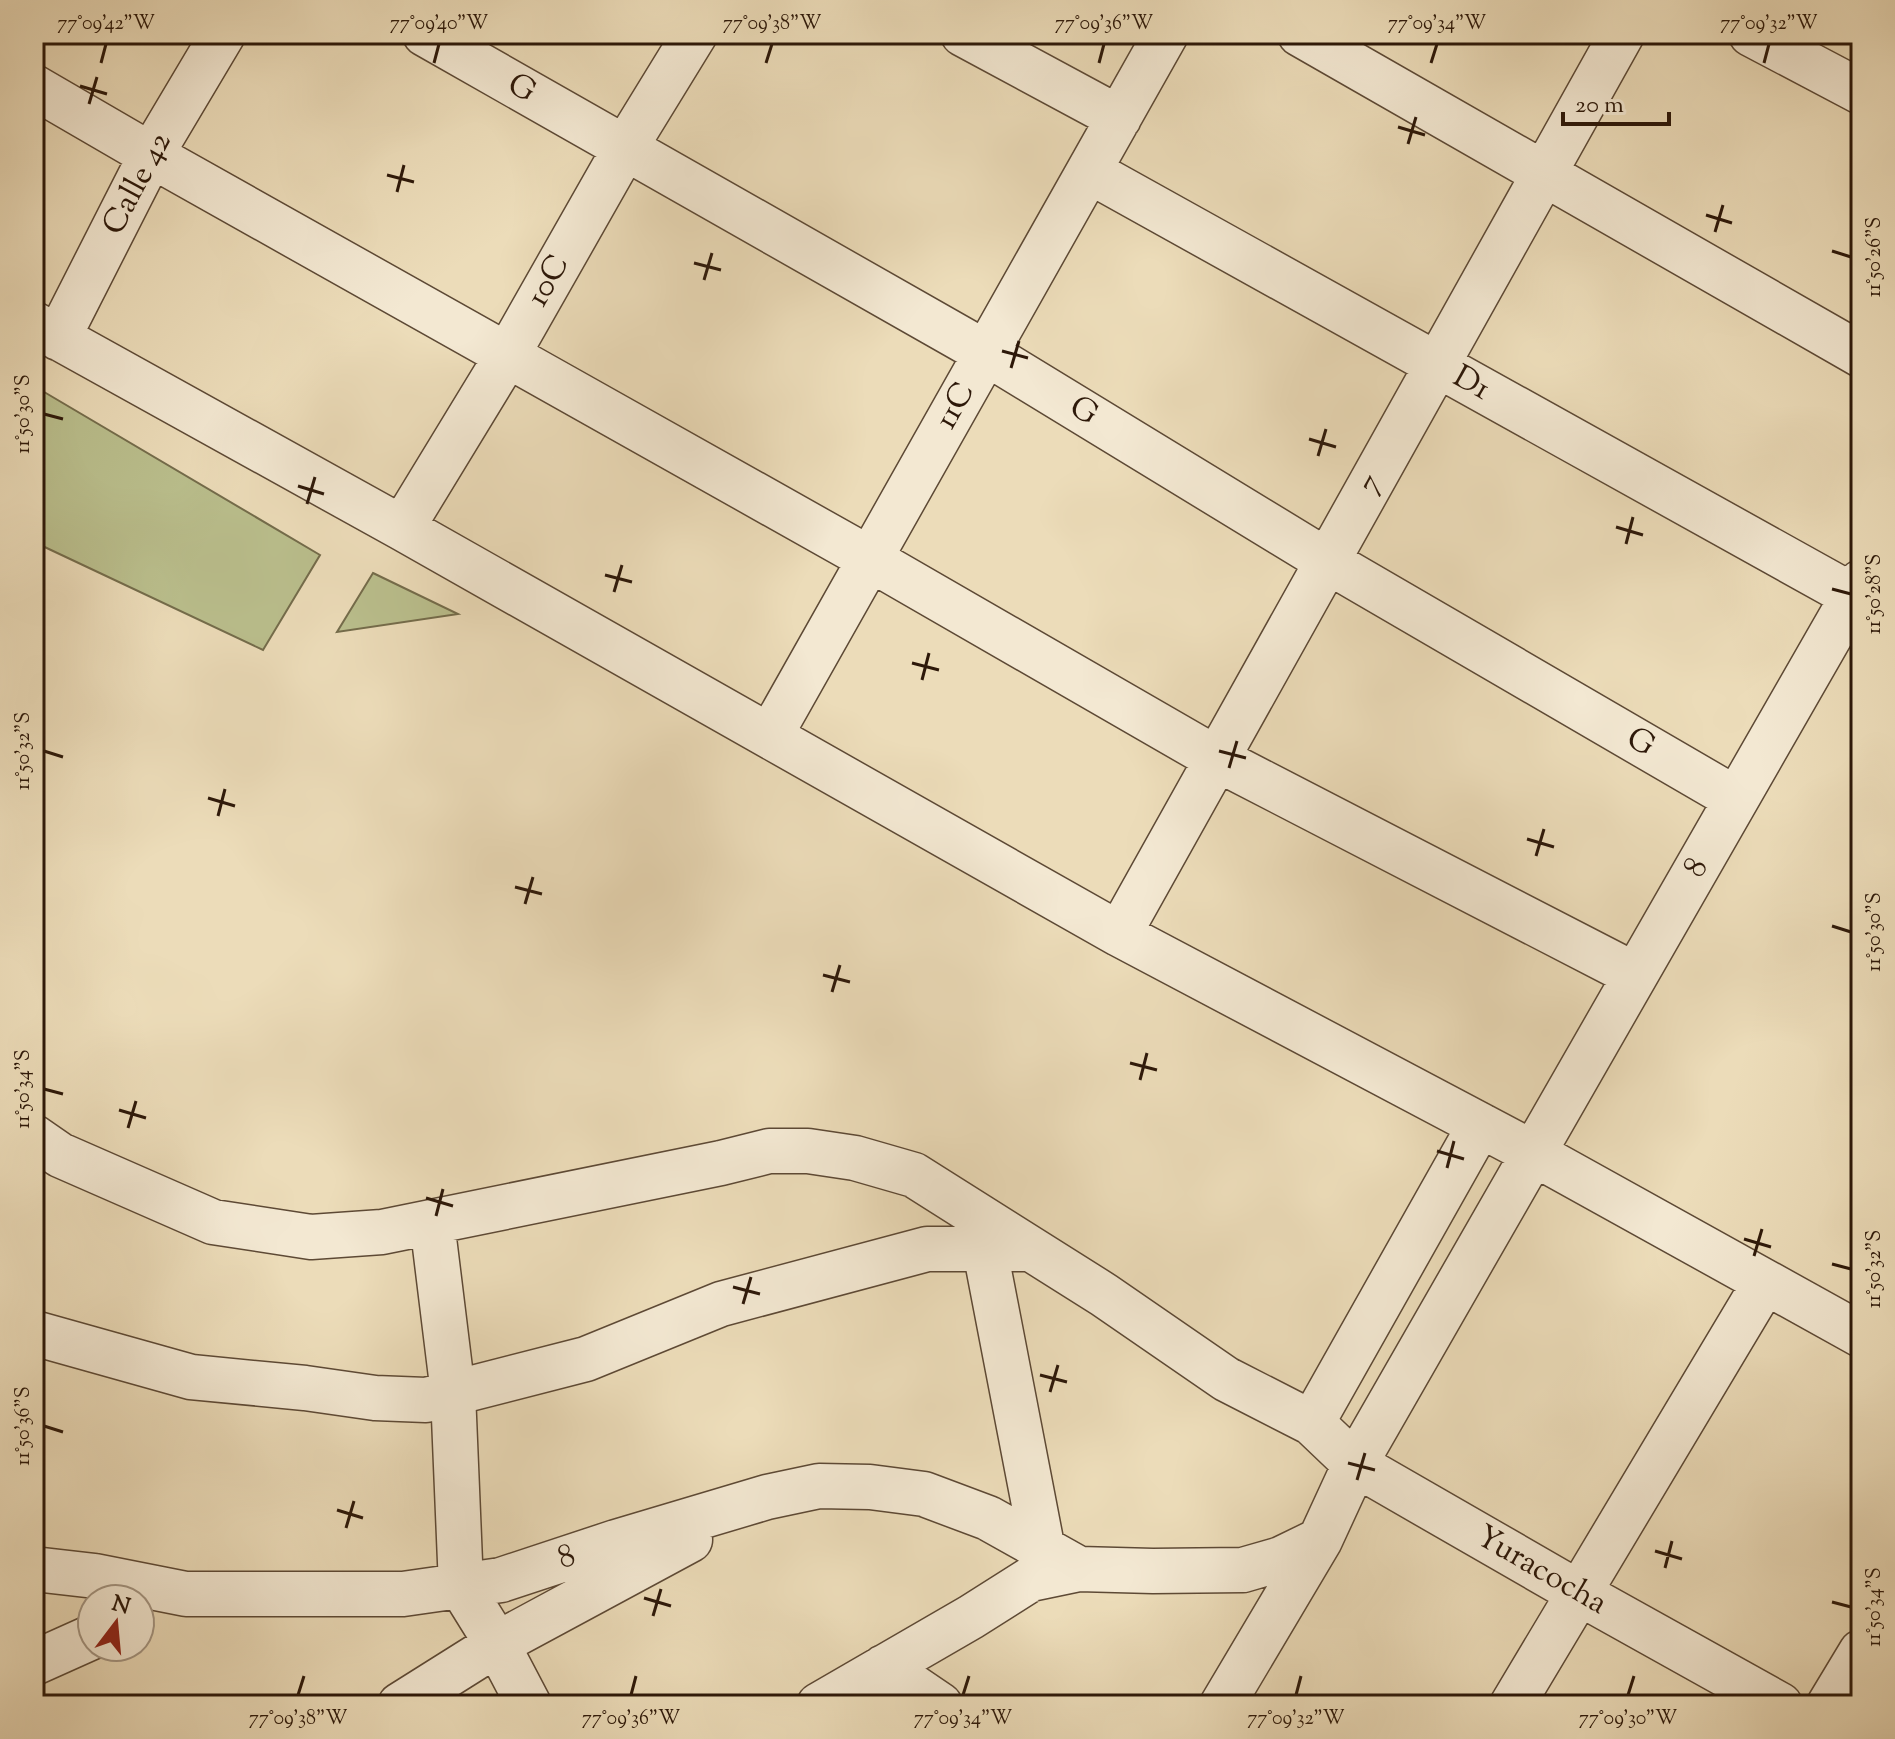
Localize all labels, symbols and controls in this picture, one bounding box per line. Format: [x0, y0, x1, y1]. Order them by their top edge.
text: 77°09'42"W [57, 10, 155, 39]
text: 77°09'40"W [390, 10, 488, 39]
text: 77°09'38"W [723, 10, 821, 39]
text: 77°09'36"W [1055, 10, 1153, 39]
text: 77°09'34"W [1388, 10, 1486, 39]
text: 77°09'32"W [1720, 10, 1818, 39]
street label: G [498, 63, 544, 115]
scale bar [1563, 76, 1669, 126]
text: 20 m [1575, 89, 1624, 123]
street label: Calle 42 [92, 124, 184, 244]
text: 11°50'26"S [1861, 217, 1890, 297]
street label: 10C [516, 247, 582, 315]
street label: D1 [1444, 355, 1498, 413]
text: 11°50'30"S [10, 374, 39, 454]
street label: 11C [924, 374, 988, 438]
street label: G [1060, 386, 1106, 438]
street label: 7 [1347, 466, 1395, 502]
text: 11°50'28"S [1861, 554, 1890, 634]
text: 11°50'32"S [10, 712, 39, 790]
street label: G [1617, 717, 1663, 769]
street label: 8 [1673, 850, 1721, 886]
text: 11°50'30"S [1861, 892, 1890, 972]
text: 11°50'34"S [10, 1049, 39, 1129]
text: 11°50'32"S [1861, 1230, 1890, 1308]
text: 11°50'36"S [10, 1386, 39, 1466]
street label: Yuracocha [1467, 1515, 1616, 1627]
street label: 8 [552, 1534, 582, 1582]
text: 11°50'34"S [1861, 1567, 1890, 1647]
north arrow [76, 1583, 156, 1663]
text: N [108, 1589, 134, 1625]
text: 77°09'38"W [249, 1705, 347, 1734]
text: 77°09'36"W [582, 1705, 680, 1734]
text: 77°09'34"W [914, 1705, 1012, 1734]
text: 77°09'32"W [1247, 1705, 1345, 1734]
text: 77°09'30"W [1579, 1705, 1677, 1734]

